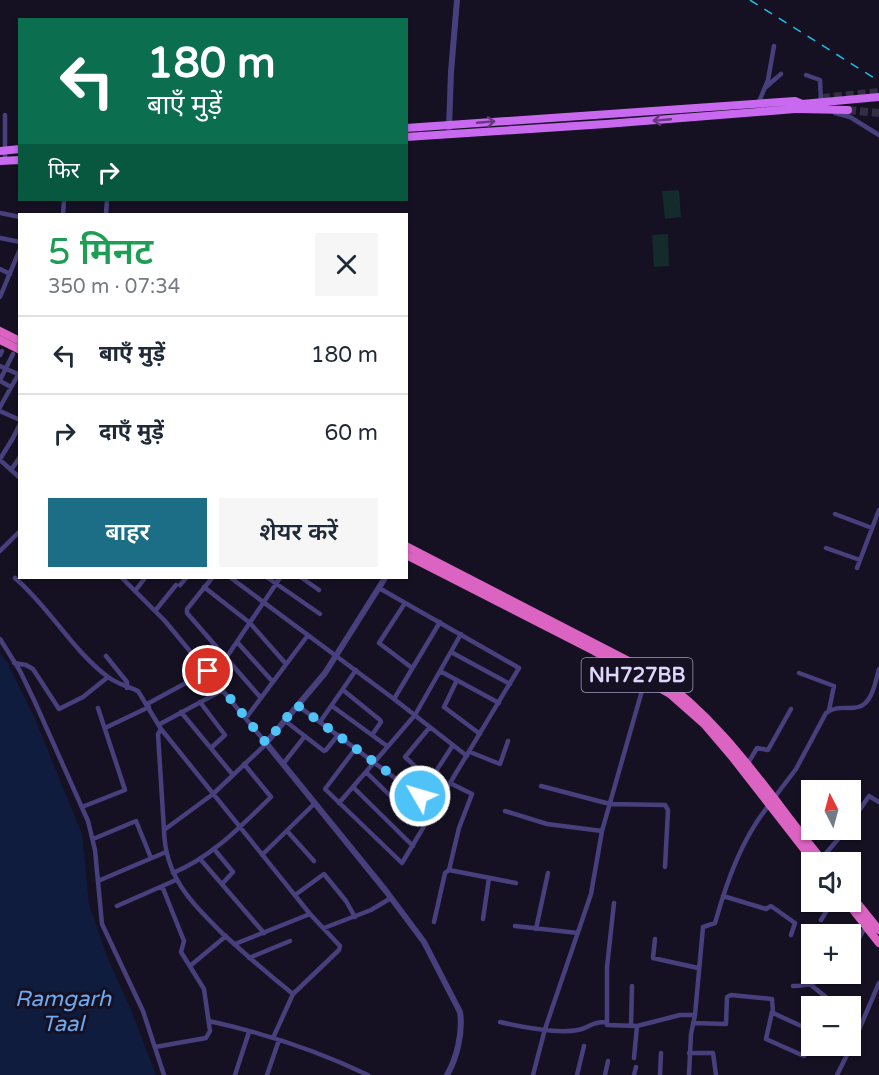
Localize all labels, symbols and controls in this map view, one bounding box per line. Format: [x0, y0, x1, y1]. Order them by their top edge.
text: 180 m [147, 38, 276, 89]
icon: left [48, 42, 126, 120]
text: बाएँ मुड़ें [147, 89, 222, 122]
one-way arrow [653, 115, 673, 126]
one-way arrow [475, 116, 495, 127]
icon: right [92, 156, 125, 189]
text: फिर [48, 158, 80, 184]
text: 5 मिनट [48, 231, 153, 274]
button: close [315, 233, 378, 296]
text: 350 m · 07:34 [48, 275, 180, 299]
icon: left [48, 339, 81, 372]
text: बाएँ मुड़ें [99, 341, 165, 367]
text: 180 m [311, 342, 378, 368]
icon: right [48, 417, 81, 450]
text: दाएँ मुड़ें [99, 419, 164, 445]
text: 60 m [324, 420, 378, 446]
button: बाहर [48, 498, 207, 567]
button: शेयर करें [219, 498, 378, 567]
pin [182, 645, 233, 696]
icon: arrive [191, 654, 224, 687]
road number: NH727BB [582, 658, 692, 692]
position arrow [388, 764, 452, 828]
north arrow [801, 780, 861, 840]
map controls [801, 780, 861, 1056]
button: sound [801, 852, 861, 912]
button: + [801, 924, 861, 984]
water label: Ramgarh Taal [15, 986, 112, 1037]
button: − [801, 996, 861, 1056]

